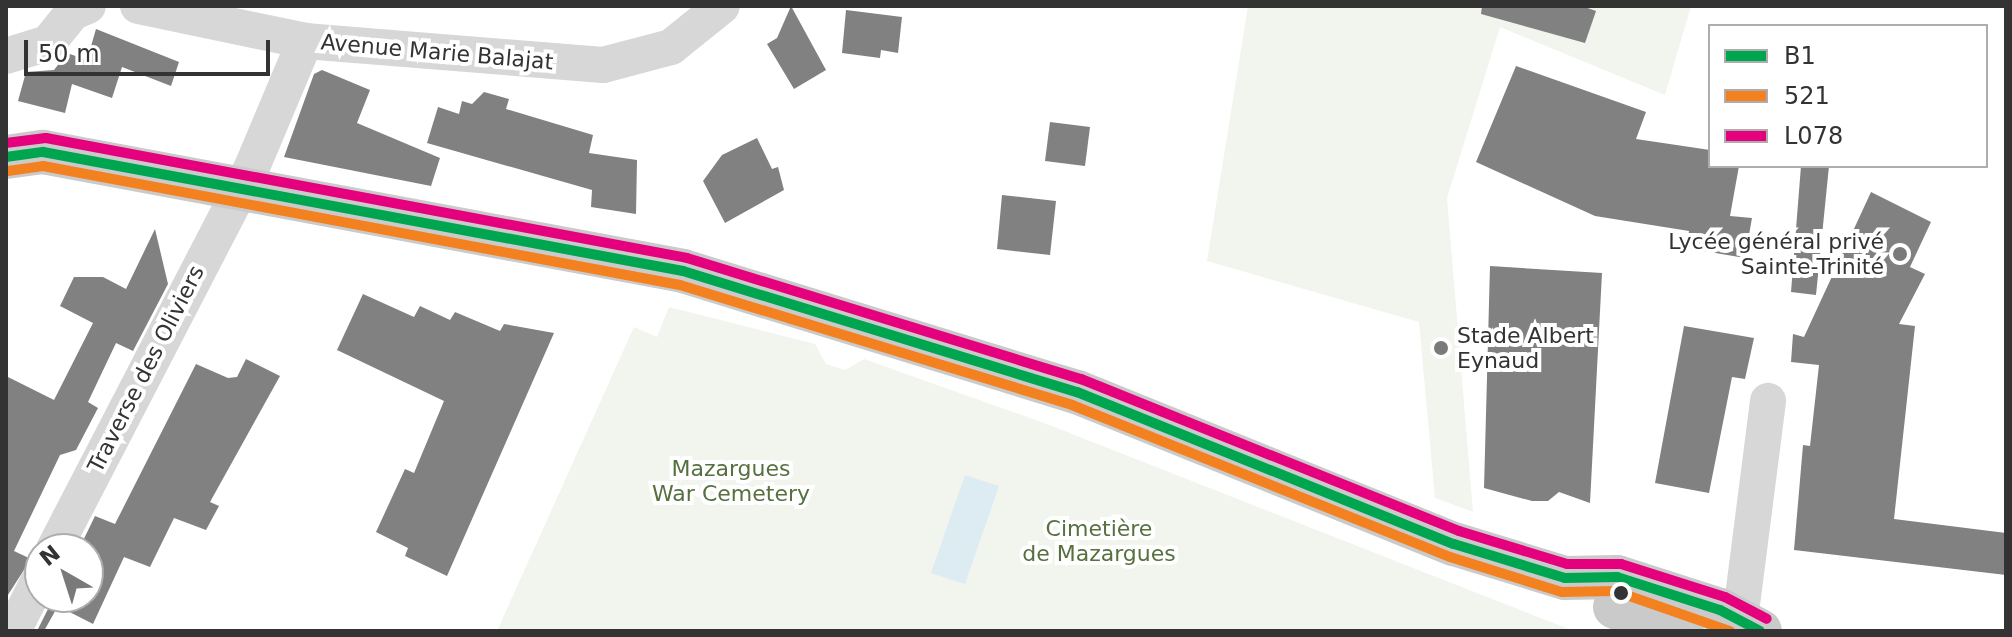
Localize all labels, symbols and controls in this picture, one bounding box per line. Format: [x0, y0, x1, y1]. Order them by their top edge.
scale bar [28, 24, 274, 74]
legend [1708, 24, 1988, 168]
street label: Avenue Marie Balajat [320, 29, 554, 75]
text: 50 m [38, 40, 100, 68]
text: B1 [1784, 42, 1816, 70]
text: 521 [1784, 82, 1830, 110]
text: L078 [1784, 122, 1843, 150]
place label: Lycée général privé Sainte-Trinité [1668, 228, 1884, 280]
marker: Lycée général privé Sainte-Trinité [1891, 245, 1909, 263]
street label: Traverse des Oliviers [82, 261, 210, 477]
place label: Stade Albert Eynaud [1457, 322, 1594, 374]
marker: Stade Albert Eynaud [1432, 339, 1450, 357]
park label: Mazargues War Cemetery [652, 455, 810, 506]
park label: Cimetière de Mazargues [1022, 515, 1176, 566]
north arrow [24, 533, 104, 613]
text: N [35, 540, 65, 571]
unlabelled marker [1613, 585, 1629, 601]

